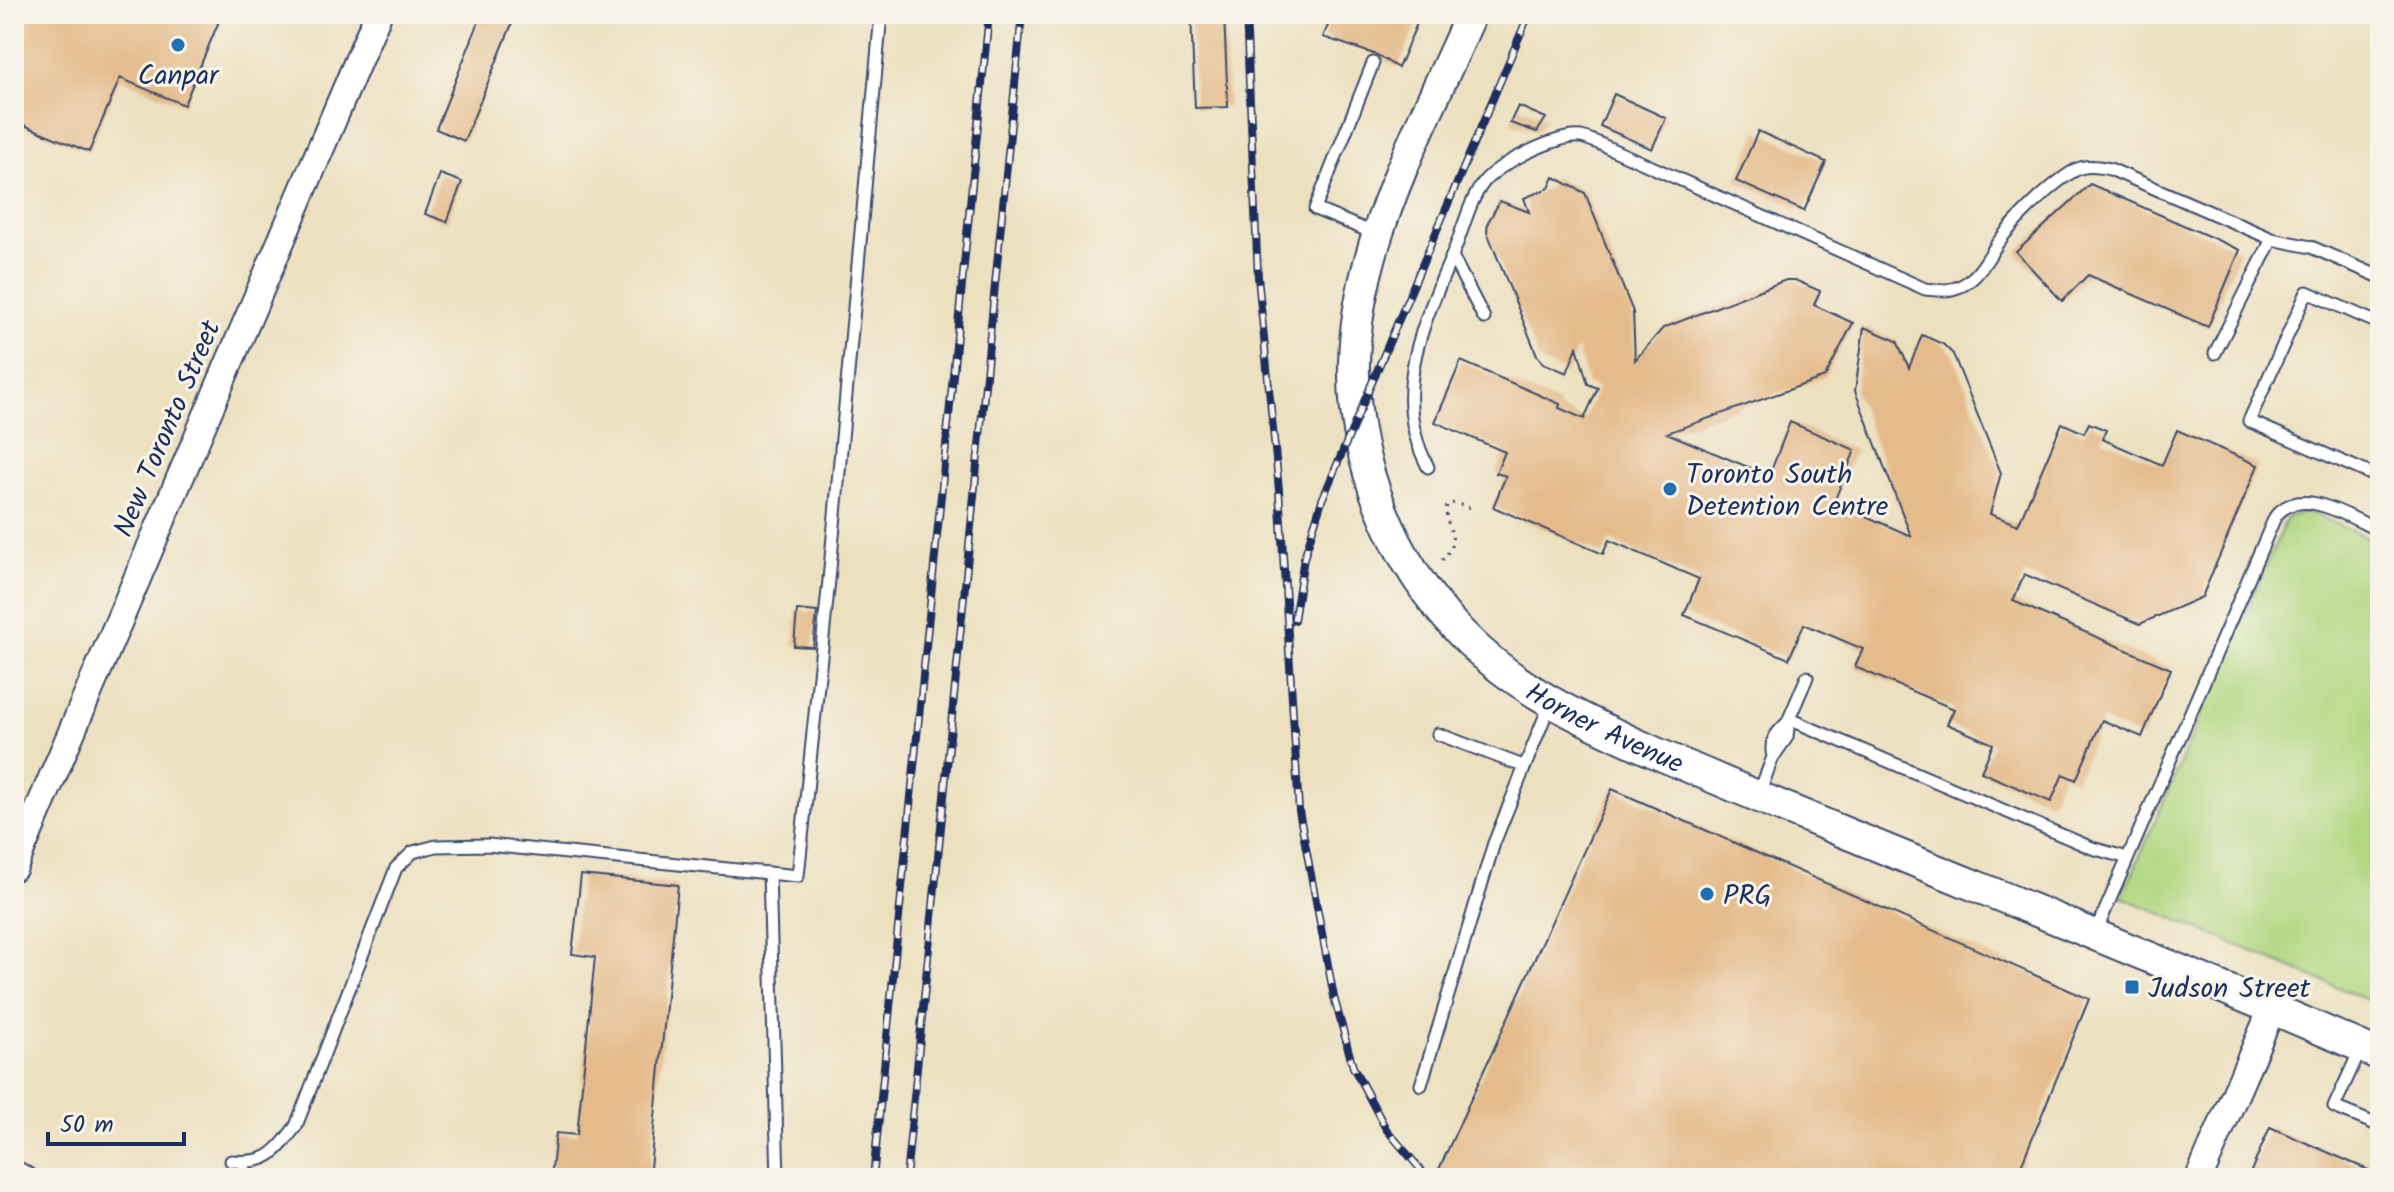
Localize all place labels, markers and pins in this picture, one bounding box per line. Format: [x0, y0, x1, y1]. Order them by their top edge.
marker: Canpar [169, 36, 187, 54]
place label: Canpar [138, 54, 220, 99]
place label: Toronto South Detention Centre [1686, 453, 1889, 530]
marker: Toronto South Detention Centre [1661, 480, 1679, 498]
place label: PRG [1723, 874, 1772, 919]
marker: PRG [1698, 885, 1716, 903]
place label: Judson Street [2148, 967, 2311, 1012]
marker: Judson Street [2123, 978, 2141, 996]

